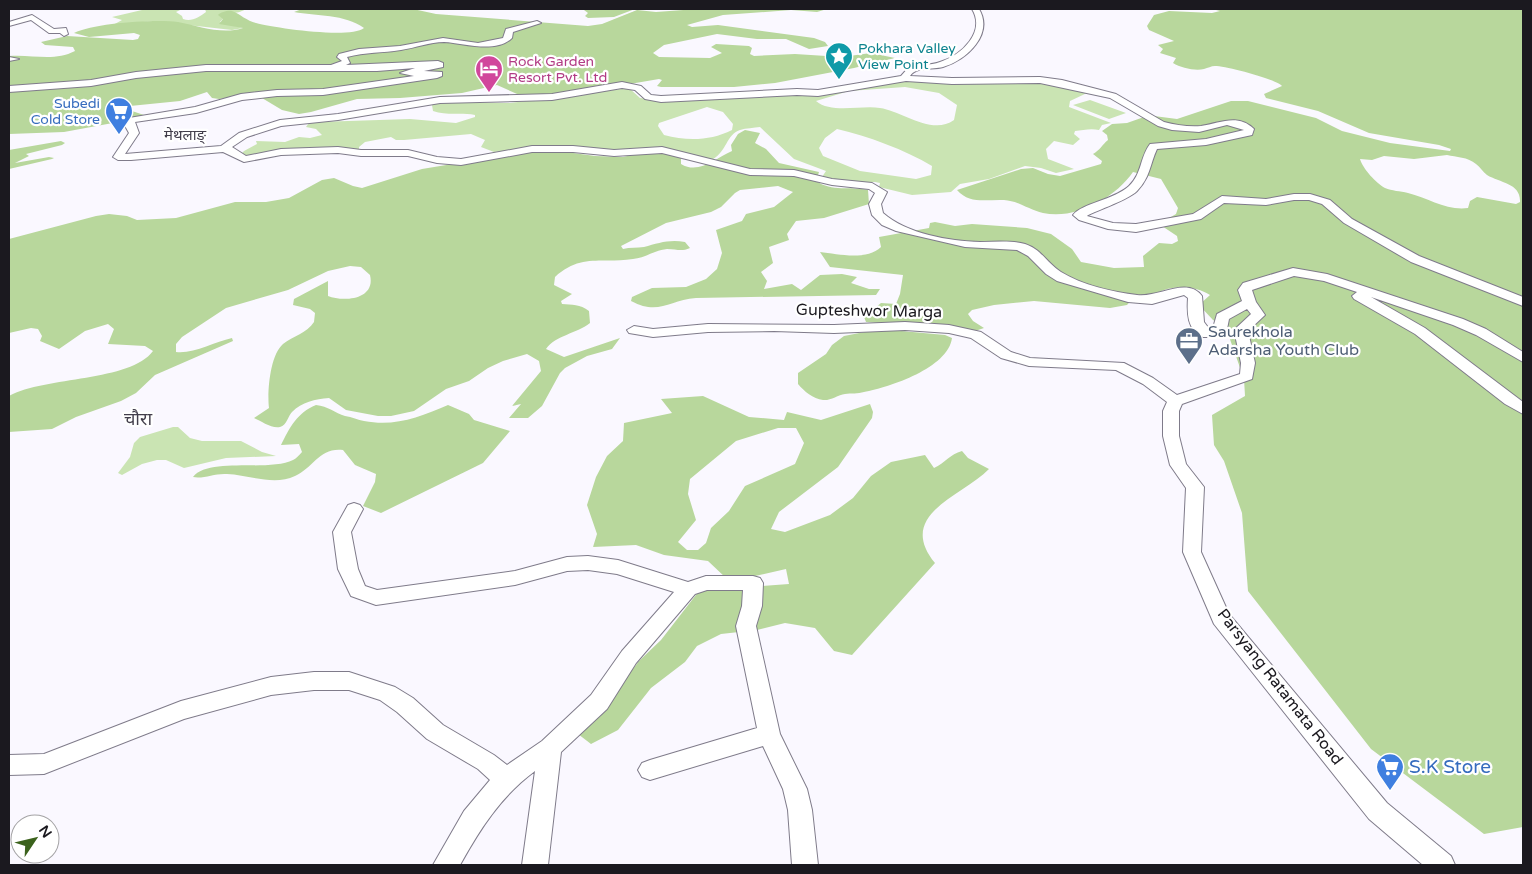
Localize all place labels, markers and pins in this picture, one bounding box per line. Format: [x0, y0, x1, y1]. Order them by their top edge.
place label: Pokhara Valley View Point [858, 40, 956, 73]
place icon: Pokhara Valley View Point [824, 41, 854, 80]
place label: Rock Garden Resort Pvt. Ltd [508, 53, 607, 86]
hotel icon: Rock Garden Resort Pvt. Ltd [474, 54, 504, 93]
place label: Subedi Cold Store [31, 95, 100, 128]
supermarket icon: Subedi Cold Store [104, 96, 134, 135]
place label: Saurekhola Adarsha Youth Club [1208, 322, 1359, 360]
office icon: Saurekhola Adarsha Youth Club [1174, 326, 1204, 365]
supermarket icon: S.K Store [1375, 752, 1405, 791]
place label: S.K Store [1409, 756, 1491, 778]

